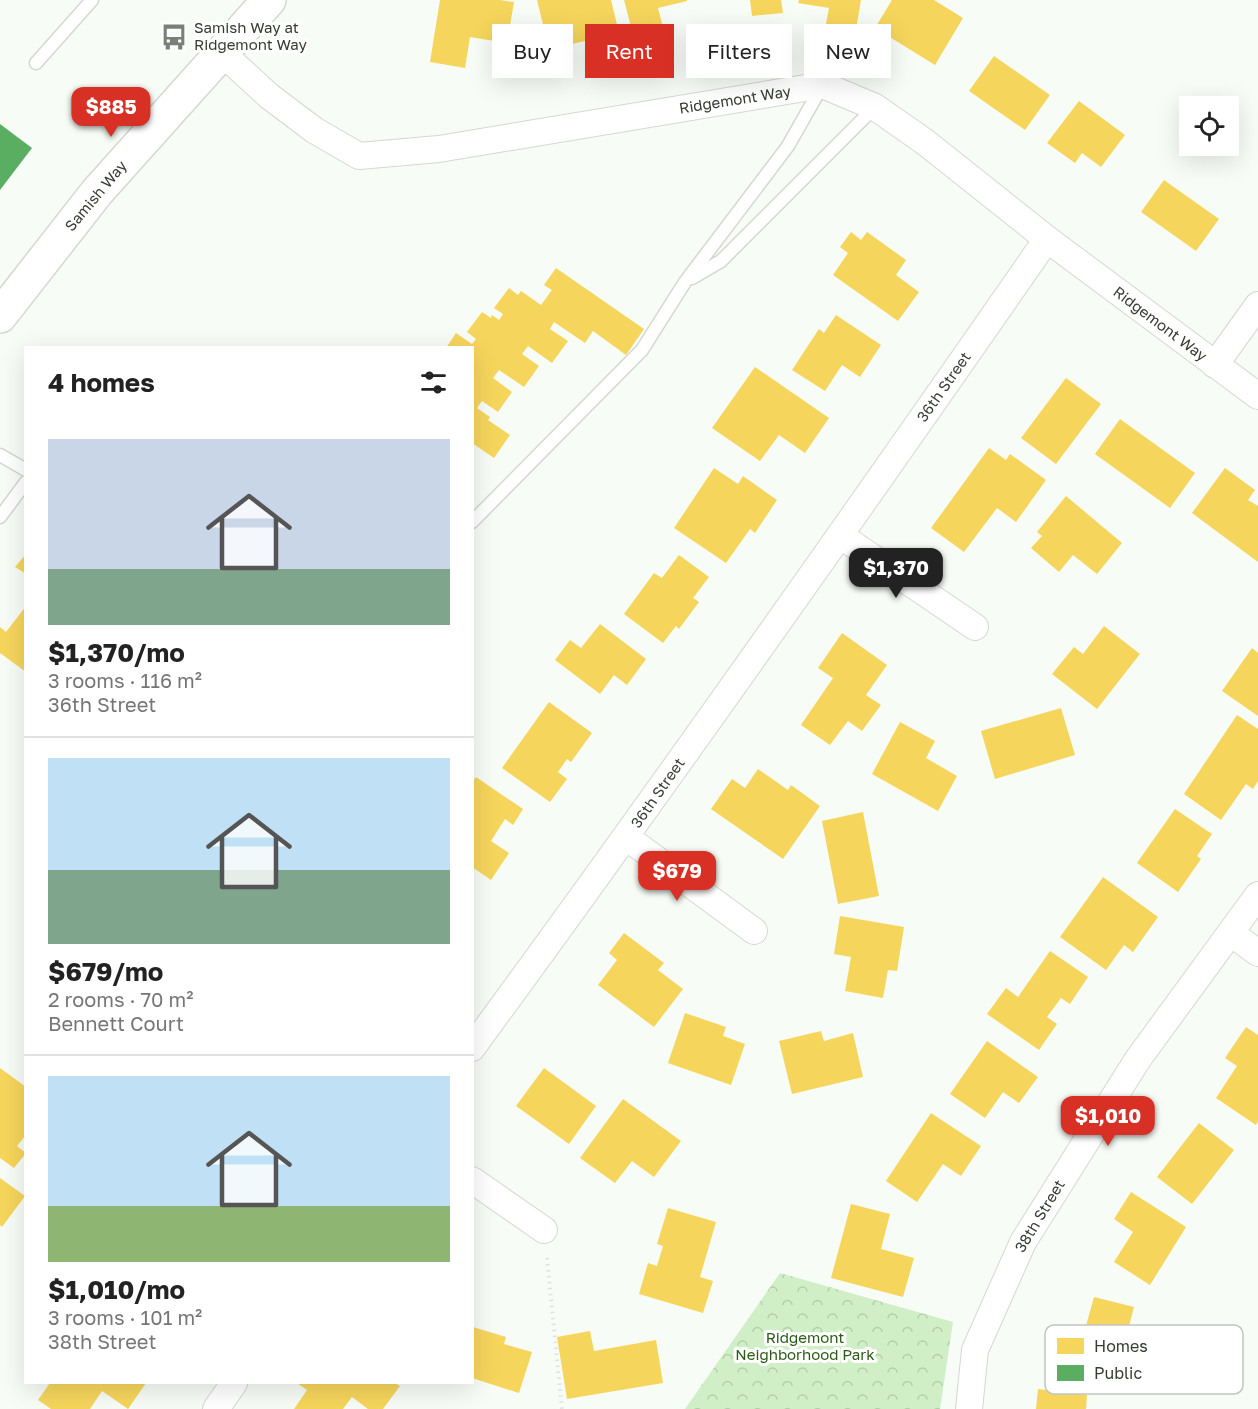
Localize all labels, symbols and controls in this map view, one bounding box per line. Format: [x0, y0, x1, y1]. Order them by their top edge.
place label: Samish Way at Ridgemont Way [194, 18, 307, 53]
bus stop icon: Samish Way at Ridgemont Way [159, 22, 189, 52]
chip: Buy [492, 24, 573, 78]
chip: Rent [585, 24, 674, 78]
chip: Filters [686, 24, 792, 78]
chip: New [804, 24, 891, 78]
street label: Ridgemont Way [678, 81, 793, 117]
pin: $885 [75, 87, 147, 138]
text: $885 [85, 94, 137, 118]
map controls [1179, 96, 1239, 156]
button: locate [1179, 96, 1239, 156]
street label: Samish Way [60, 156, 130, 234]
street label: Ridgemont Way [1110, 282, 1212, 365]
street label: 36th Street [913, 348, 974, 425]
icon: filters [417, 366, 450, 399]
text: 4 homes [48, 367, 155, 398]
icon: home [195, 478, 303, 586]
pin: $1,370 [847, 548, 945, 599]
text: $1,370 [863, 555, 929, 579]
text: $1,370/mo [48, 637, 185, 668]
text: 3 rooms · 116 m² [48, 668, 202, 692]
text: 36th Street [48, 692, 156, 716]
street label: 36th Street [627, 754, 688, 831]
icon: home [195, 797, 303, 905]
pin: $679 [641, 851, 713, 902]
text: $679 [652, 858, 702, 882]
text: $679/mo [48, 956, 163, 987]
text: 2 rooms · 70 m² [48, 987, 193, 1011]
text: Bennett Court [48, 1011, 184, 1035]
pin: $1,010 [1059, 1096, 1157, 1147]
text: $1,010 [1075, 1103, 1141, 1127]
icon: home [195, 1115, 303, 1223]
street label: 38th Street [1010, 1176, 1068, 1255]
text: $1,010/mo [48, 1274, 185, 1305]
text: 3 rooms · 101 m² [48, 1305, 202, 1329]
legend [1045, 1325, 1243, 1394]
park label: Ridgemont Neighborhood Park [735, 1328, 875, 1363]
text: 38th Street [48, 1329, 156, 1353]
text: Homes [1094, 1336, 1148, 1356]
text: Public [1094, 1363, 1142, 1383]

